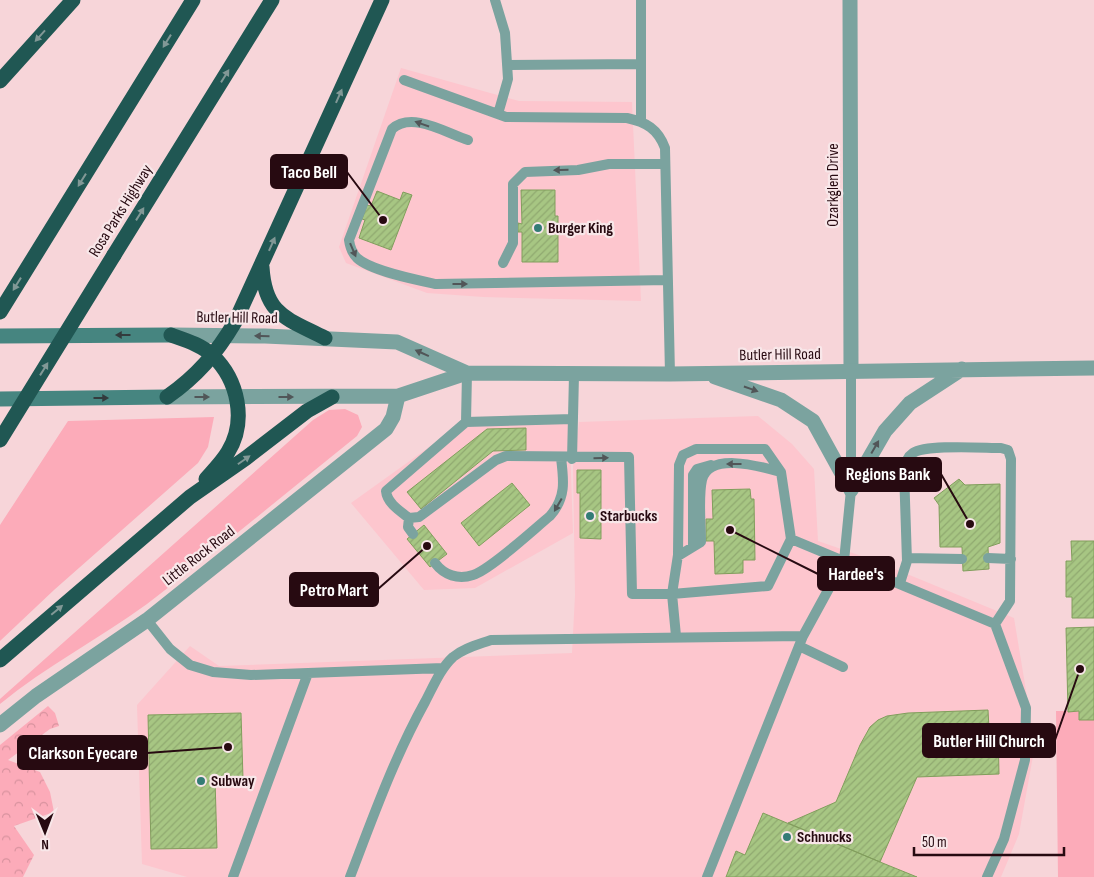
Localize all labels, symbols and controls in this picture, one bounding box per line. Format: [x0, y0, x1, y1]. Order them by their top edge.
one-way arrow [34, 30, 46, 42]
one-way arrow [163, 35, 172, 48]
one-way arrow [221, 69, 230, 82]
one-way arrow [335, 89, 343, 103]
one-way arrow [414, 120, 429, 128]
street label: Ozarkglen Drive [824, 143, 843, 227]
callout: Taco Bell [271, 155, 347, 188]
street label: Rosa Parks Highway [85, 161, 157, 261]
text: Taco Bell [281, 162, 337, 183]
one-way arrow [552, 166, 568, 174]
one-way arrow [77, 173, 86, 186]
one-way arrow [135, 207, 144, 220]
place label: Burger King [548, 219, 613, 238]
marker: Burger King [532, 222, 544, 234]
one-way arrow [268, 237, 276, 251]
one-way arrow [349, 242, 357, 257]
one-way arrow [13, 277, 22, 290]
one-way arrow [452, 280, 468, 288]
street label: Butler Hill Road [196, 308, 278, 328]
one-way arrow [114, 331, 130, 339]
one-way arrow [254, 331, 270, 339]
street label: Butler Hill Road [739, 345, 821, 365]
one-way arrow [415, 349, 429, 357]
one-way arrow [39, 362, 49, 375]
one-way arrow [743, 386, 758, 394]
one-way arrow [195, 393, 211, 401]
one-way arrow [279, 393, 295, 401]
one-way arrow [93, 394, 109, 402]
one-way arrow [871, 441, 880, 454]
one-way arrow [593, 454, 609, 462]
one-way arrow [237, 455, 251, 465]
callout: Regions Bank [836, 458, 941, 491]
one-way arrow [725, 460, 741, 468]
text: Regions Bank [846, 464, 931, 485]
one-way arrow [553, 498, 562, 511]
place label: Starbucks [600, 507, 657, 526]
marker: Starbucks [584, 510, 596, 522]
street label: Little Rock Road [159, 522, 239, 590]
callout: Hardee's [818, 557, 894, 590]
text: Hardee's [828, 564, 884, 585]
callout: Petro Mart [290, 573, 378, 606]
text: Petro Mart [300, 580, 368, 601]
one-way arrow [50, 604, 63, 615]
callout: Butler Hill Church [923, 724, 1055, 757]
text: Butler Hill Church [933, 731, 1045, 752]
callout: Clarkson Eyecare [18, 736, 147, 769]
text: Clarkson Eyecare [28, 743, 138, 764]
place label: Subway [211, 772, 255, 791]
marker: Subway [195, 775, 207, 787]
north arrow [20, 807, 70, 857]
scale bar [914, 824, 1064, 856]
place label: Schnucks [797, 828, 852, 847]
marker: Schnucks [781, 831, 793, 843]
text: 50 m [922, 833, 947, 852]
text: N [41, 836, 49, 853]

